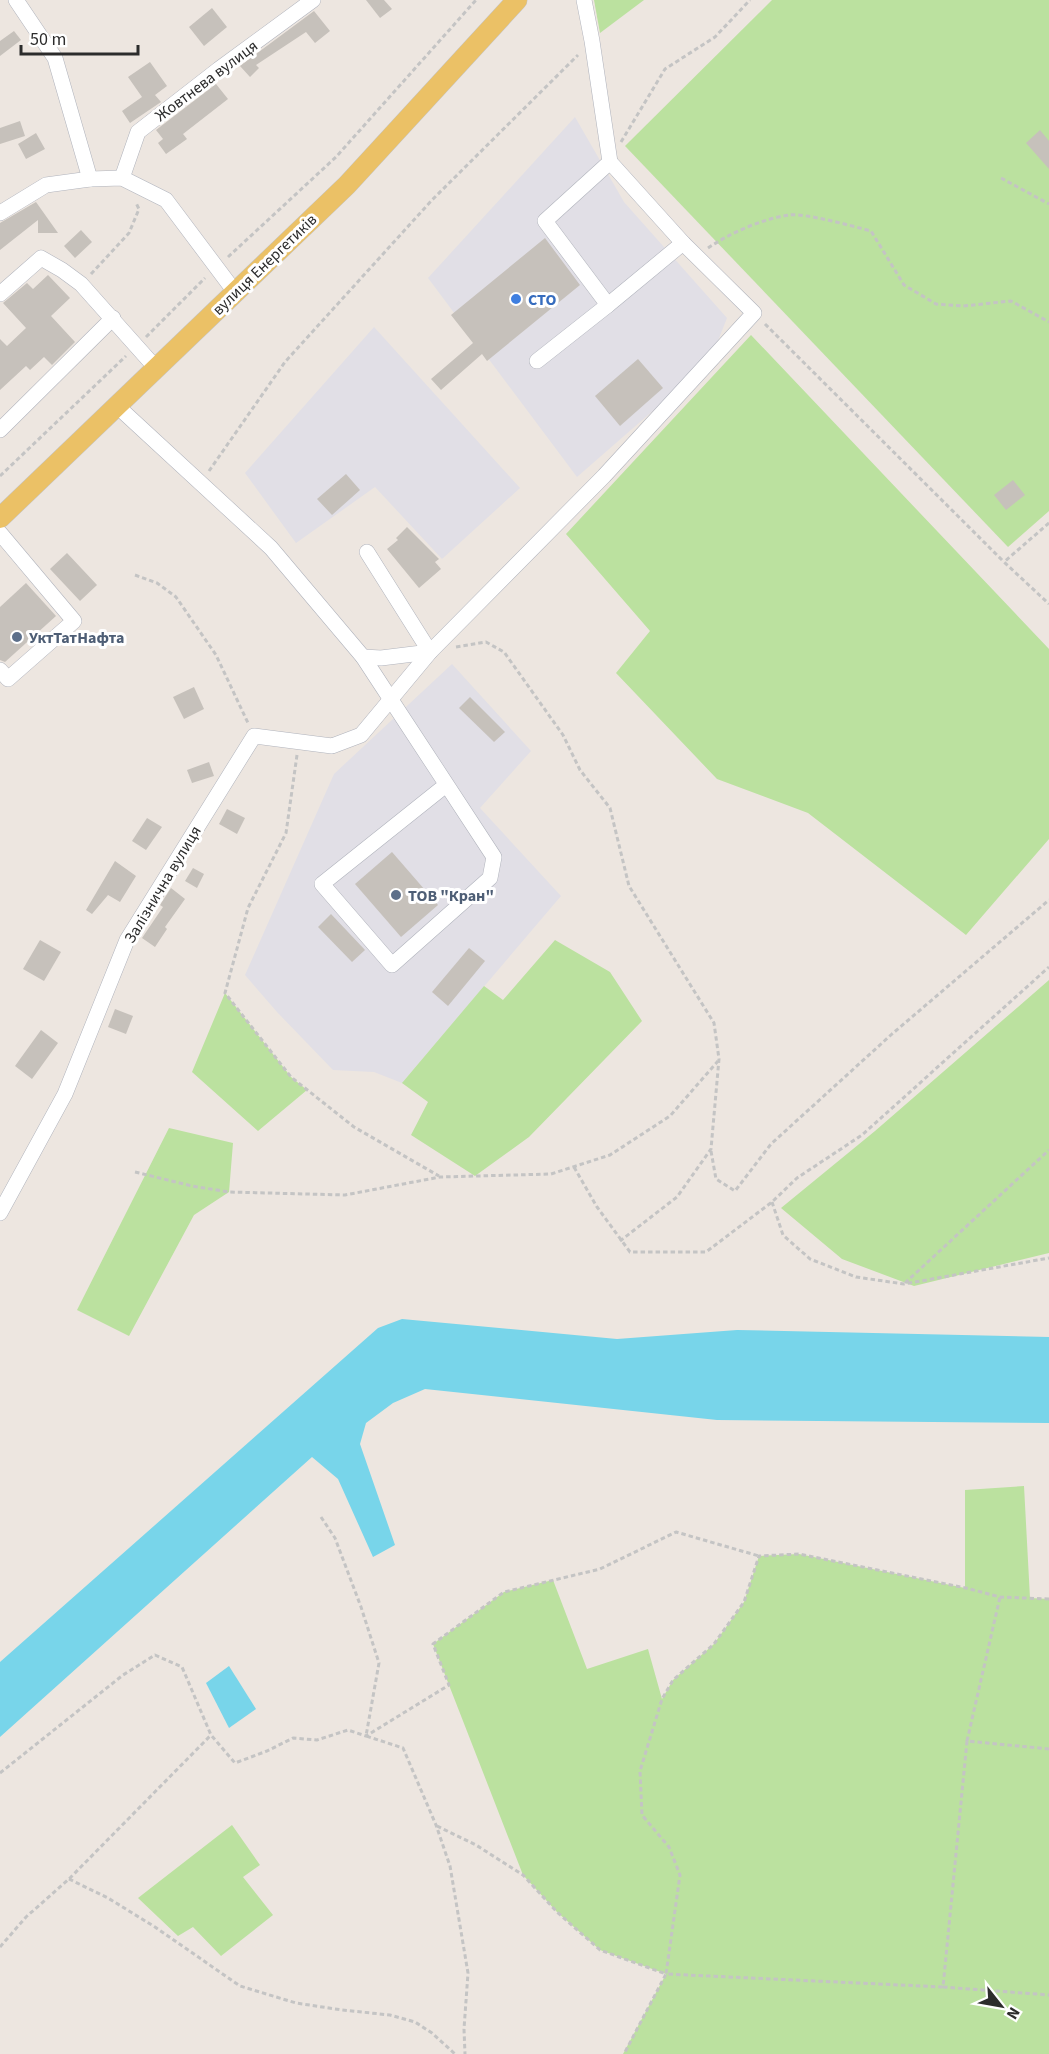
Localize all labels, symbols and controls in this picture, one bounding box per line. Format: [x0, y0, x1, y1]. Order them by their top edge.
scale bar [21, 18, 138, 56]
text: 50 m [30, 27, 66, 52]
street label: Жовтнева вулиця [151, 35, 263, 127]
street label: вулиця Енергетиків [208, 209, 322, 320]
place label: СТО [528, 289, 557, 311]
marker: СТО [509, 292, 523, 306]
place label: УктТатНафта [29, 627, 124, 649]
marker: УктТатНафта [10, 630, 24, 644]
street label: Залізнична вулиця [119, 822, 207, 947]
place label: ТОВ "Кран" [408, 885, 494, 907]
marker: ТОВ "Кран" [389, 888, 403, 902]
north arrow [971, 1976, 1031, 2036]
text: N [1001, 2003, 1025, 2023]

